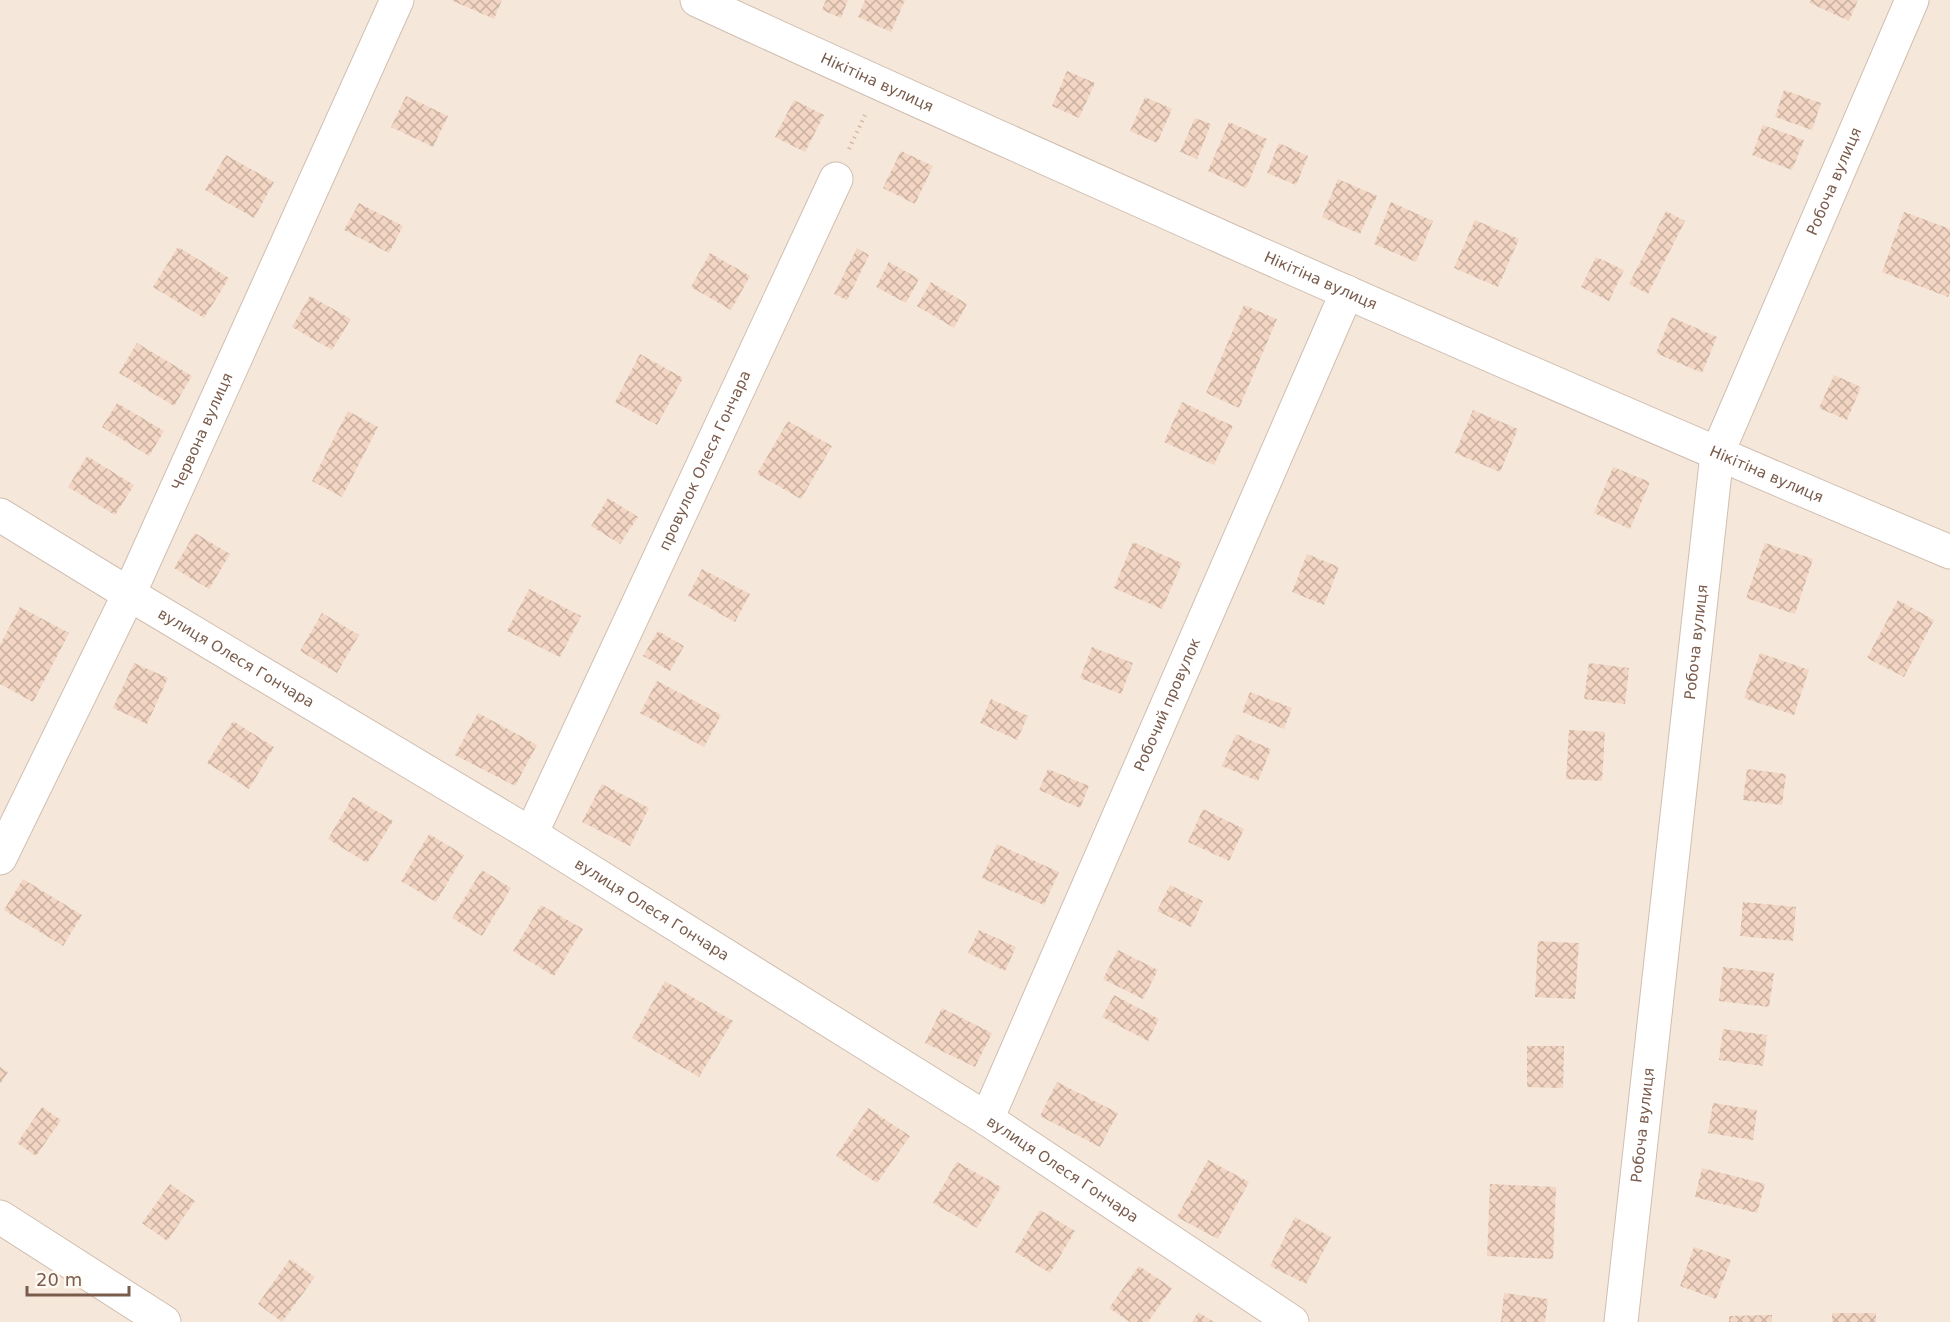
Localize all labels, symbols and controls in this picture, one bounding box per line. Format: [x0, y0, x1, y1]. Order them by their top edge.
street label: Нікітіна вулиця [818, 49, 936, 116]
street label: Робоча вулиця [1803, 125, 1865, 238]
street label: Нікітіна вулиця [1261, 248, 1380, 314]
street label: провулок Олеся Гончара [655, 368, 755, 553]
street label: Червона вулиця [168, 370, 237, 493]
street label: Нікітіна вулиця [1707, 442, 1826, 506]
street label: Робоча вулиця [1681, 584, 1712, 701]
street label: вулиця Олеся Гончара [155, 604, 317, 711]
street label: Робочий провулок [1130, 635, 1204, 774]
street label: вулиця Олеся Гончара [571, 855, 732, 965]
street label: Робоча вулиця [1627, 1067, 1658, 1184]
street label: вулиця Олеся Гончара [983, 1112, 1142, 1226]
scale bar [27, 1259, 129, 1297]
text: 20 m [36, 1269, 82, 1290]

